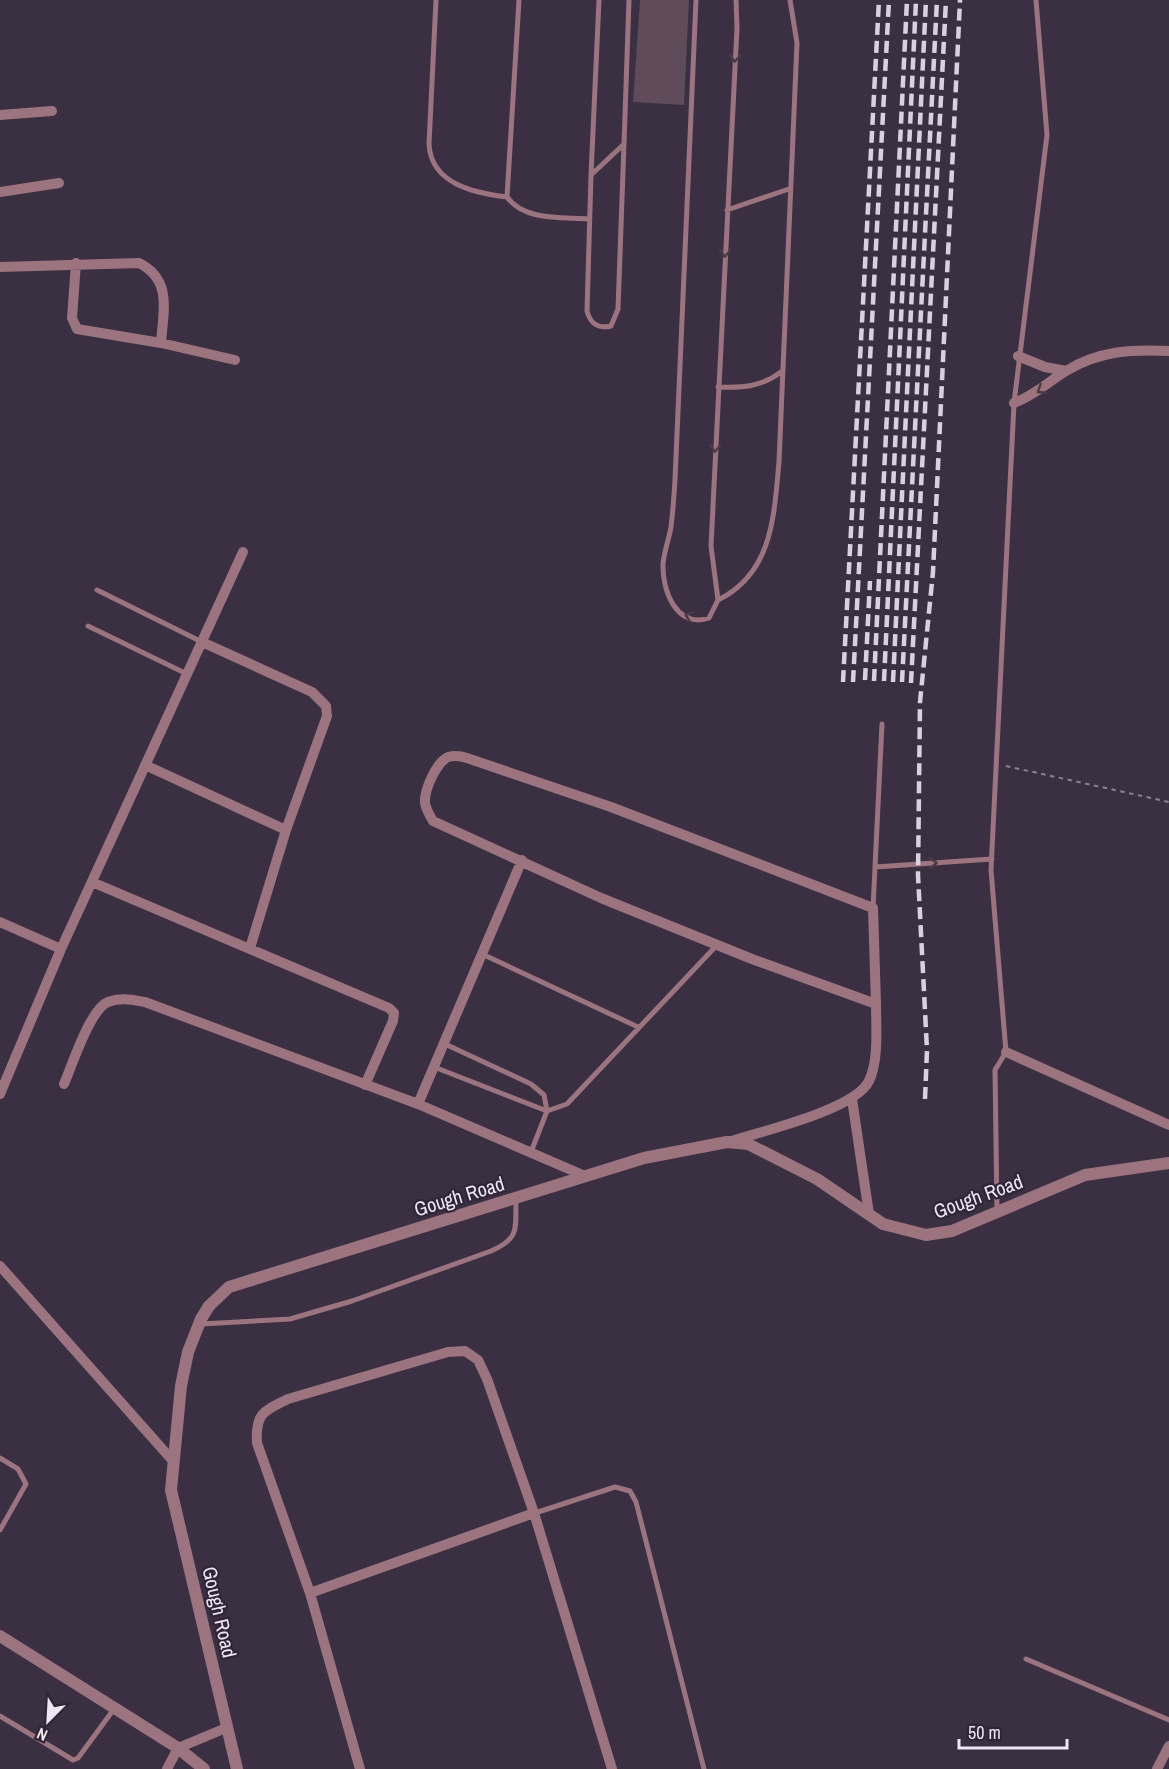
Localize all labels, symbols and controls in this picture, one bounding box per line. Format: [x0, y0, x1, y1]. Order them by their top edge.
one-way arrow [729, 54, 742, 63]
one-way arrow [718, 249, 731, 258]
one-way arrow [1037, 382, 1048, 393]
one-way arrow [709, 443, 722, 452]
one-way arrow [684, 611, 694, 624]
one-way arrow [929, 857, 938, 870]
street label: Gough Road [930, 1167, 1026, 1225]
street label: Gough Road [411, 1169, 507, 1223]
street label: Gough Road [196, 1564, 244, 1660]
north arrow [18, 1691, 78, 1751]
scale bar [959, 1712, 1067, 1750]
text: 50 m [968, 1720, 1001, 1745]
text: N [33, 1723, 51, 1747]

